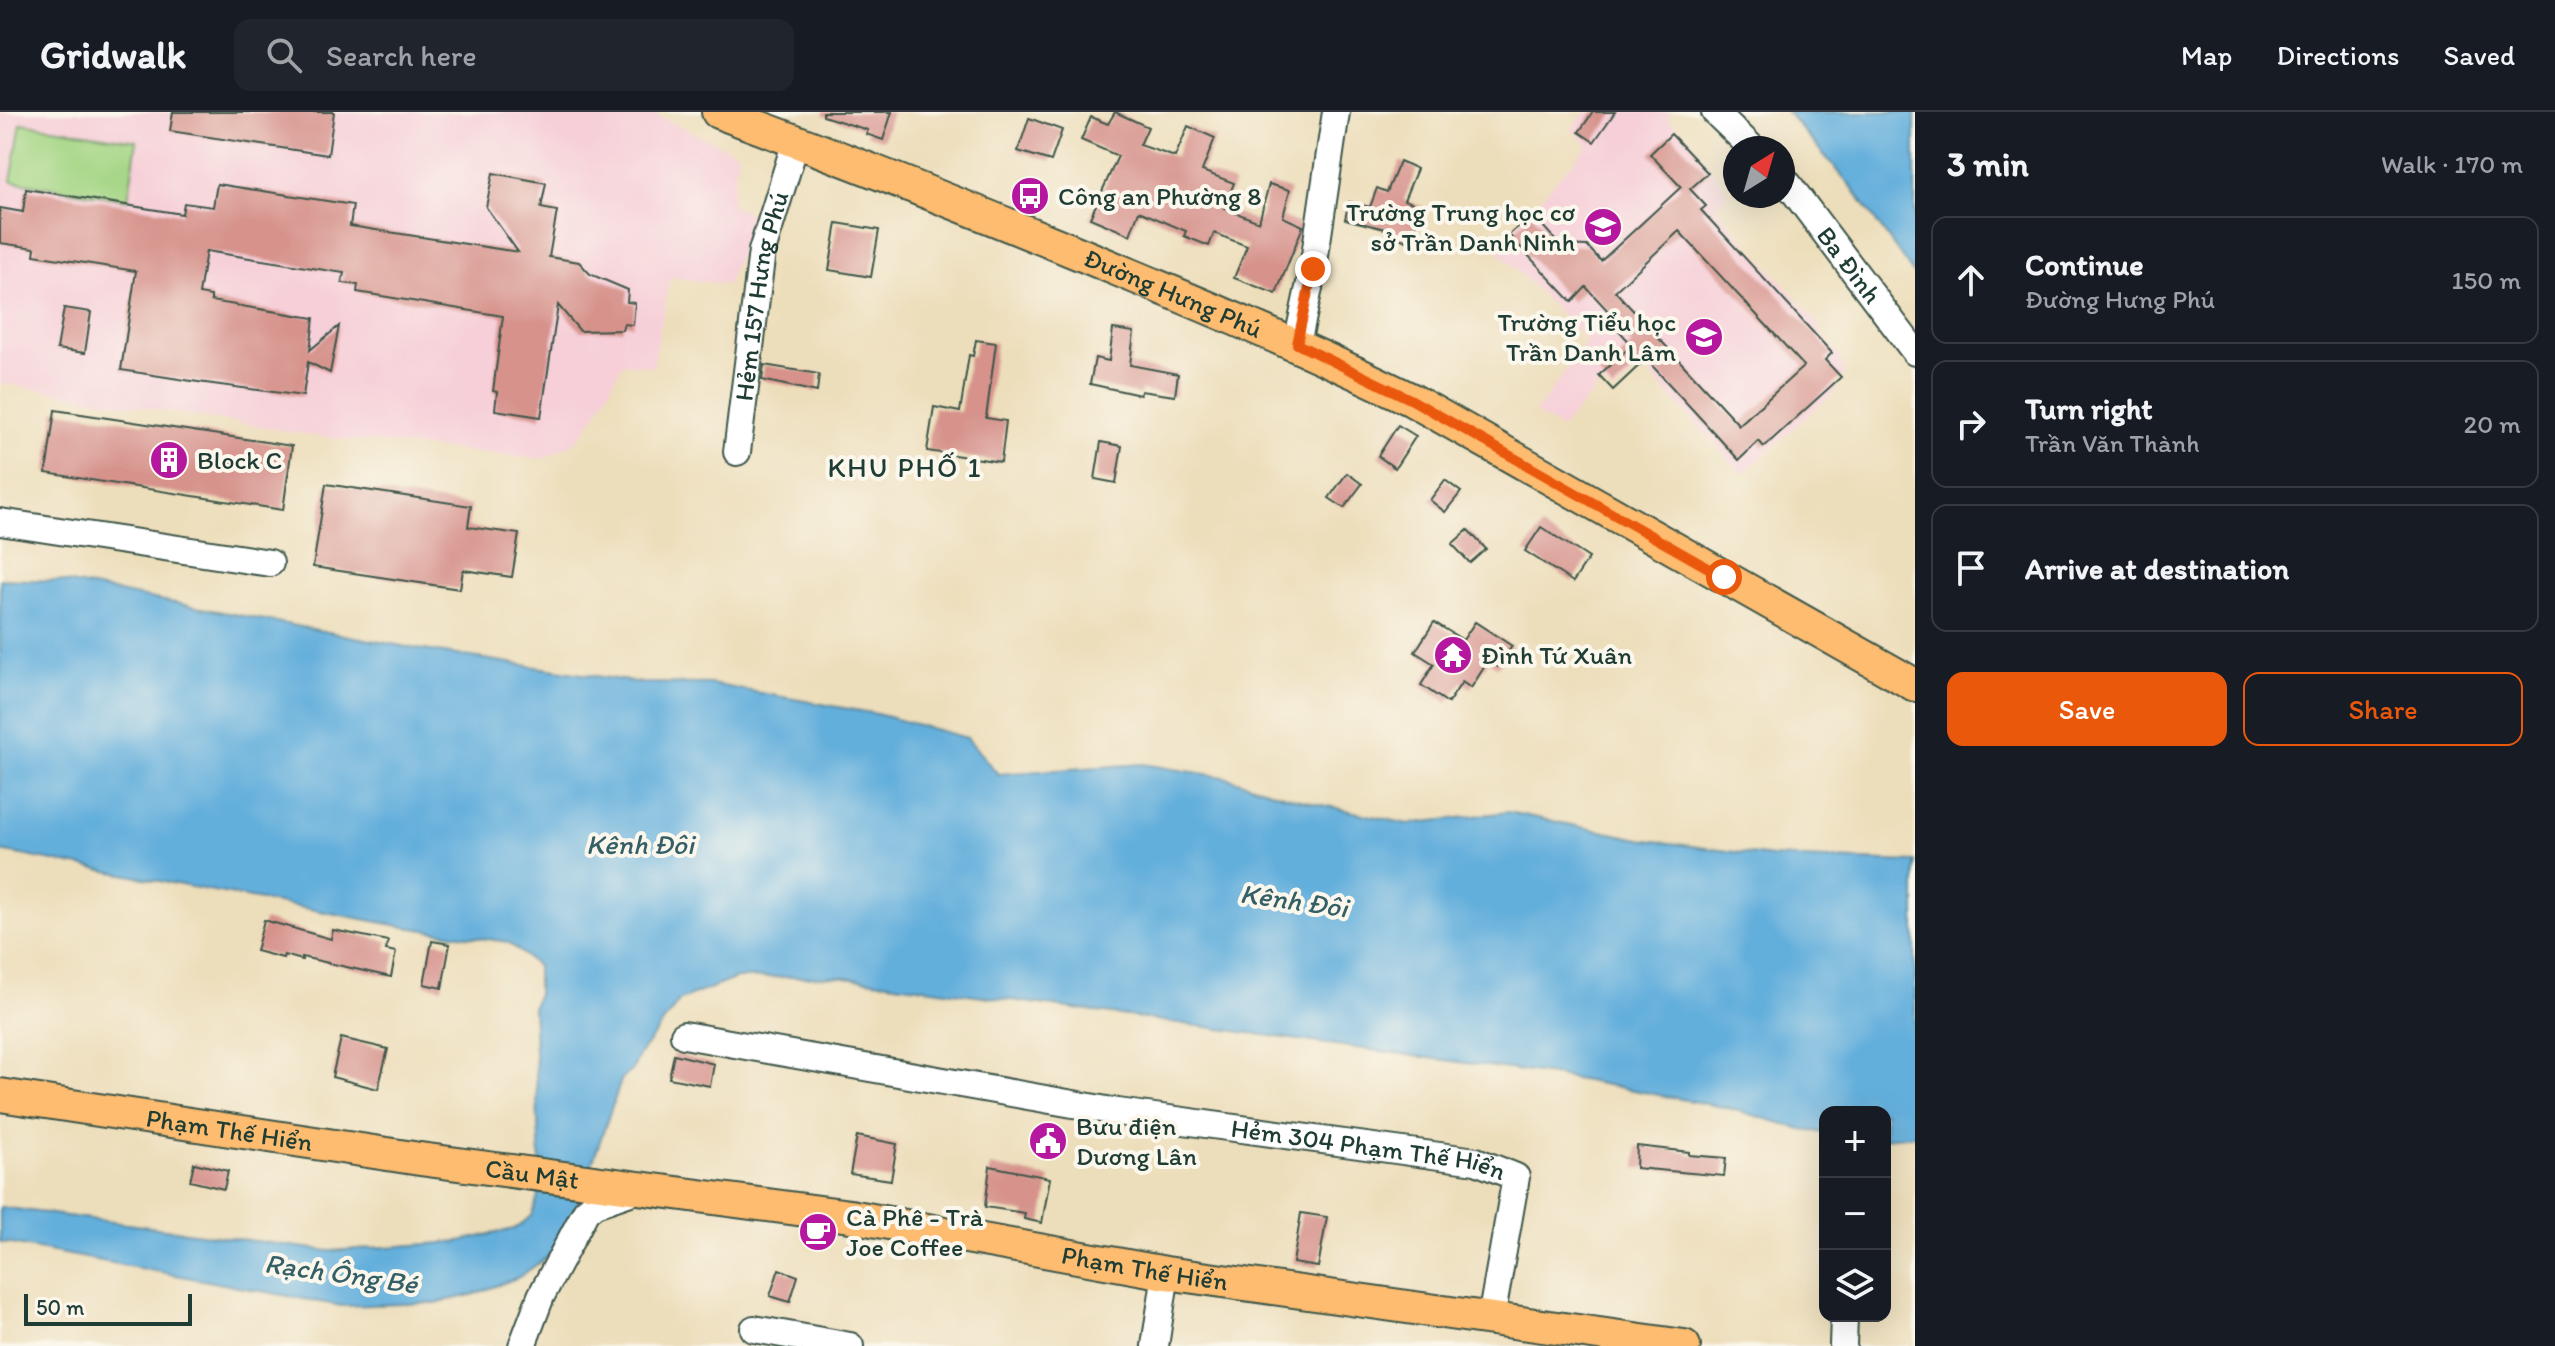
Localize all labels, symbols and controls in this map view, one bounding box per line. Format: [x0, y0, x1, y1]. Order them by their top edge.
search box [234, 19, 794, 91]
text: Gridwalk [40, 32, 186, 78]
icon: search [262, 33, 306, 77]
text: Search here [326, 37, 477, 74]
text: Map [2181, 38, 2232, 72]
text: Directions [2276, 38, 2400, 72]
text: Saved [2444, 38, 2515, 72]
north arrow [1723, 136, 1795, 208]
text: 3 min [1947, 144, 2029, 185]
text: Walk · 170 m [2381, 148, 2523, 180]
bus stop icon: Công an Phường 8 [1009, 175, 1051, 217]
place label: Công an Phường 8 [1058, 180, 1261, 212]
street label: Hẻm 157 Hưng Phú [727, 187, 796, 403]
place label: Trường Trung học cơ sở Trần Danh Ninh [1346, 196, 1576, 258]
school or university icon: Trường Trung học cơ sở Trần Danh Ninh [1582, 206, 1624, 248]
street label: Ba Đình [1810, 220, 1889, 310]
street label: Đường Hưng Phú [1079, 241, 1267, 345]
text: Continue [2025, 246, 2144, 283]
route end [1295, 251, 1331, 287]
icon: ahead [1949, 258, 1993, 302]
text: 150 m [2452, 264, 2521, 296]
text: Đường Hưng Phú [2025, 283, 2215, 315]
place label: Trường Tiểu học Trần Danh Lâm [1498, 306, 1676, 368]
school or university icon: Trường Tiểu học Trần Danh Lâm [1683, 316, 1725, 358]
text: Turn right [2025, 390, 2153, 427]
icon: right [1949, 402, 1993, 446]
text: 20 m [2464, 408, 2521, 440]
text: Trần Văn Thành [2025, 427, 2200, 459]
building icon: Block C [148, 439, 190, 481]
place label: Block C [197, 444, 282, 476]
district label: KHU PHỐ 1 [827, 450, 983, 484]
icon: arrive [1949, 546, 1993, 590]
text: Arrive at destination [2025, 550, 2289, 587]
route start [1706, 559, 1742, 595]
temple icon: Đình Tứ Xuân [1432, 634, 1474, 676]
place label: Đình Tứ Xuân [1481, 639, 1633, 671]
button: Save [1947, 672, 2227, 746]
button: Share [2243, 672, 2523, 746]
water label: Kênh Đôi [586, 827, 697, 861]
water label: Kênh Đôi [1238, 876, 1353, 925]
street label: Phạm Thế Hiển [144, 1101, 315, 1158]
map controls [1819, 1106, 1891, 1322]
button: + [1819, 1106, 1891, 1178]
place label: Bưu điện Dương Lân [1076, 1110, 1197, 1172]
street label: Hẻm 304 Phạm Thế Hiển [1229, 1112, 1511, 1187]
public building icon: Bưu điện Dương Lân [1027, 1120, 1069, 1162]
street label: Cầu Mật [483, 1152, 581, 1196]
button: − [1819, 1178, 1891, 1250]
place label: Cà Phê - Trà Joe Coffee [846, 1201, 984, 1263]
cafe icon: Cà Phê - Trà Joe Coffee [797, 1211, 839, 1253]
street label: Phạm Thế Hiển [1059, 1238, 1230, 1298]
water label: Rạch Ông Bé [263, 1245, 421, 1301]
button: layers [1819, 1250, 1891, 1322]
scale bar [24, 1290, 192, 1326]
text: 50 m [36, 1294, 85, 1321]

